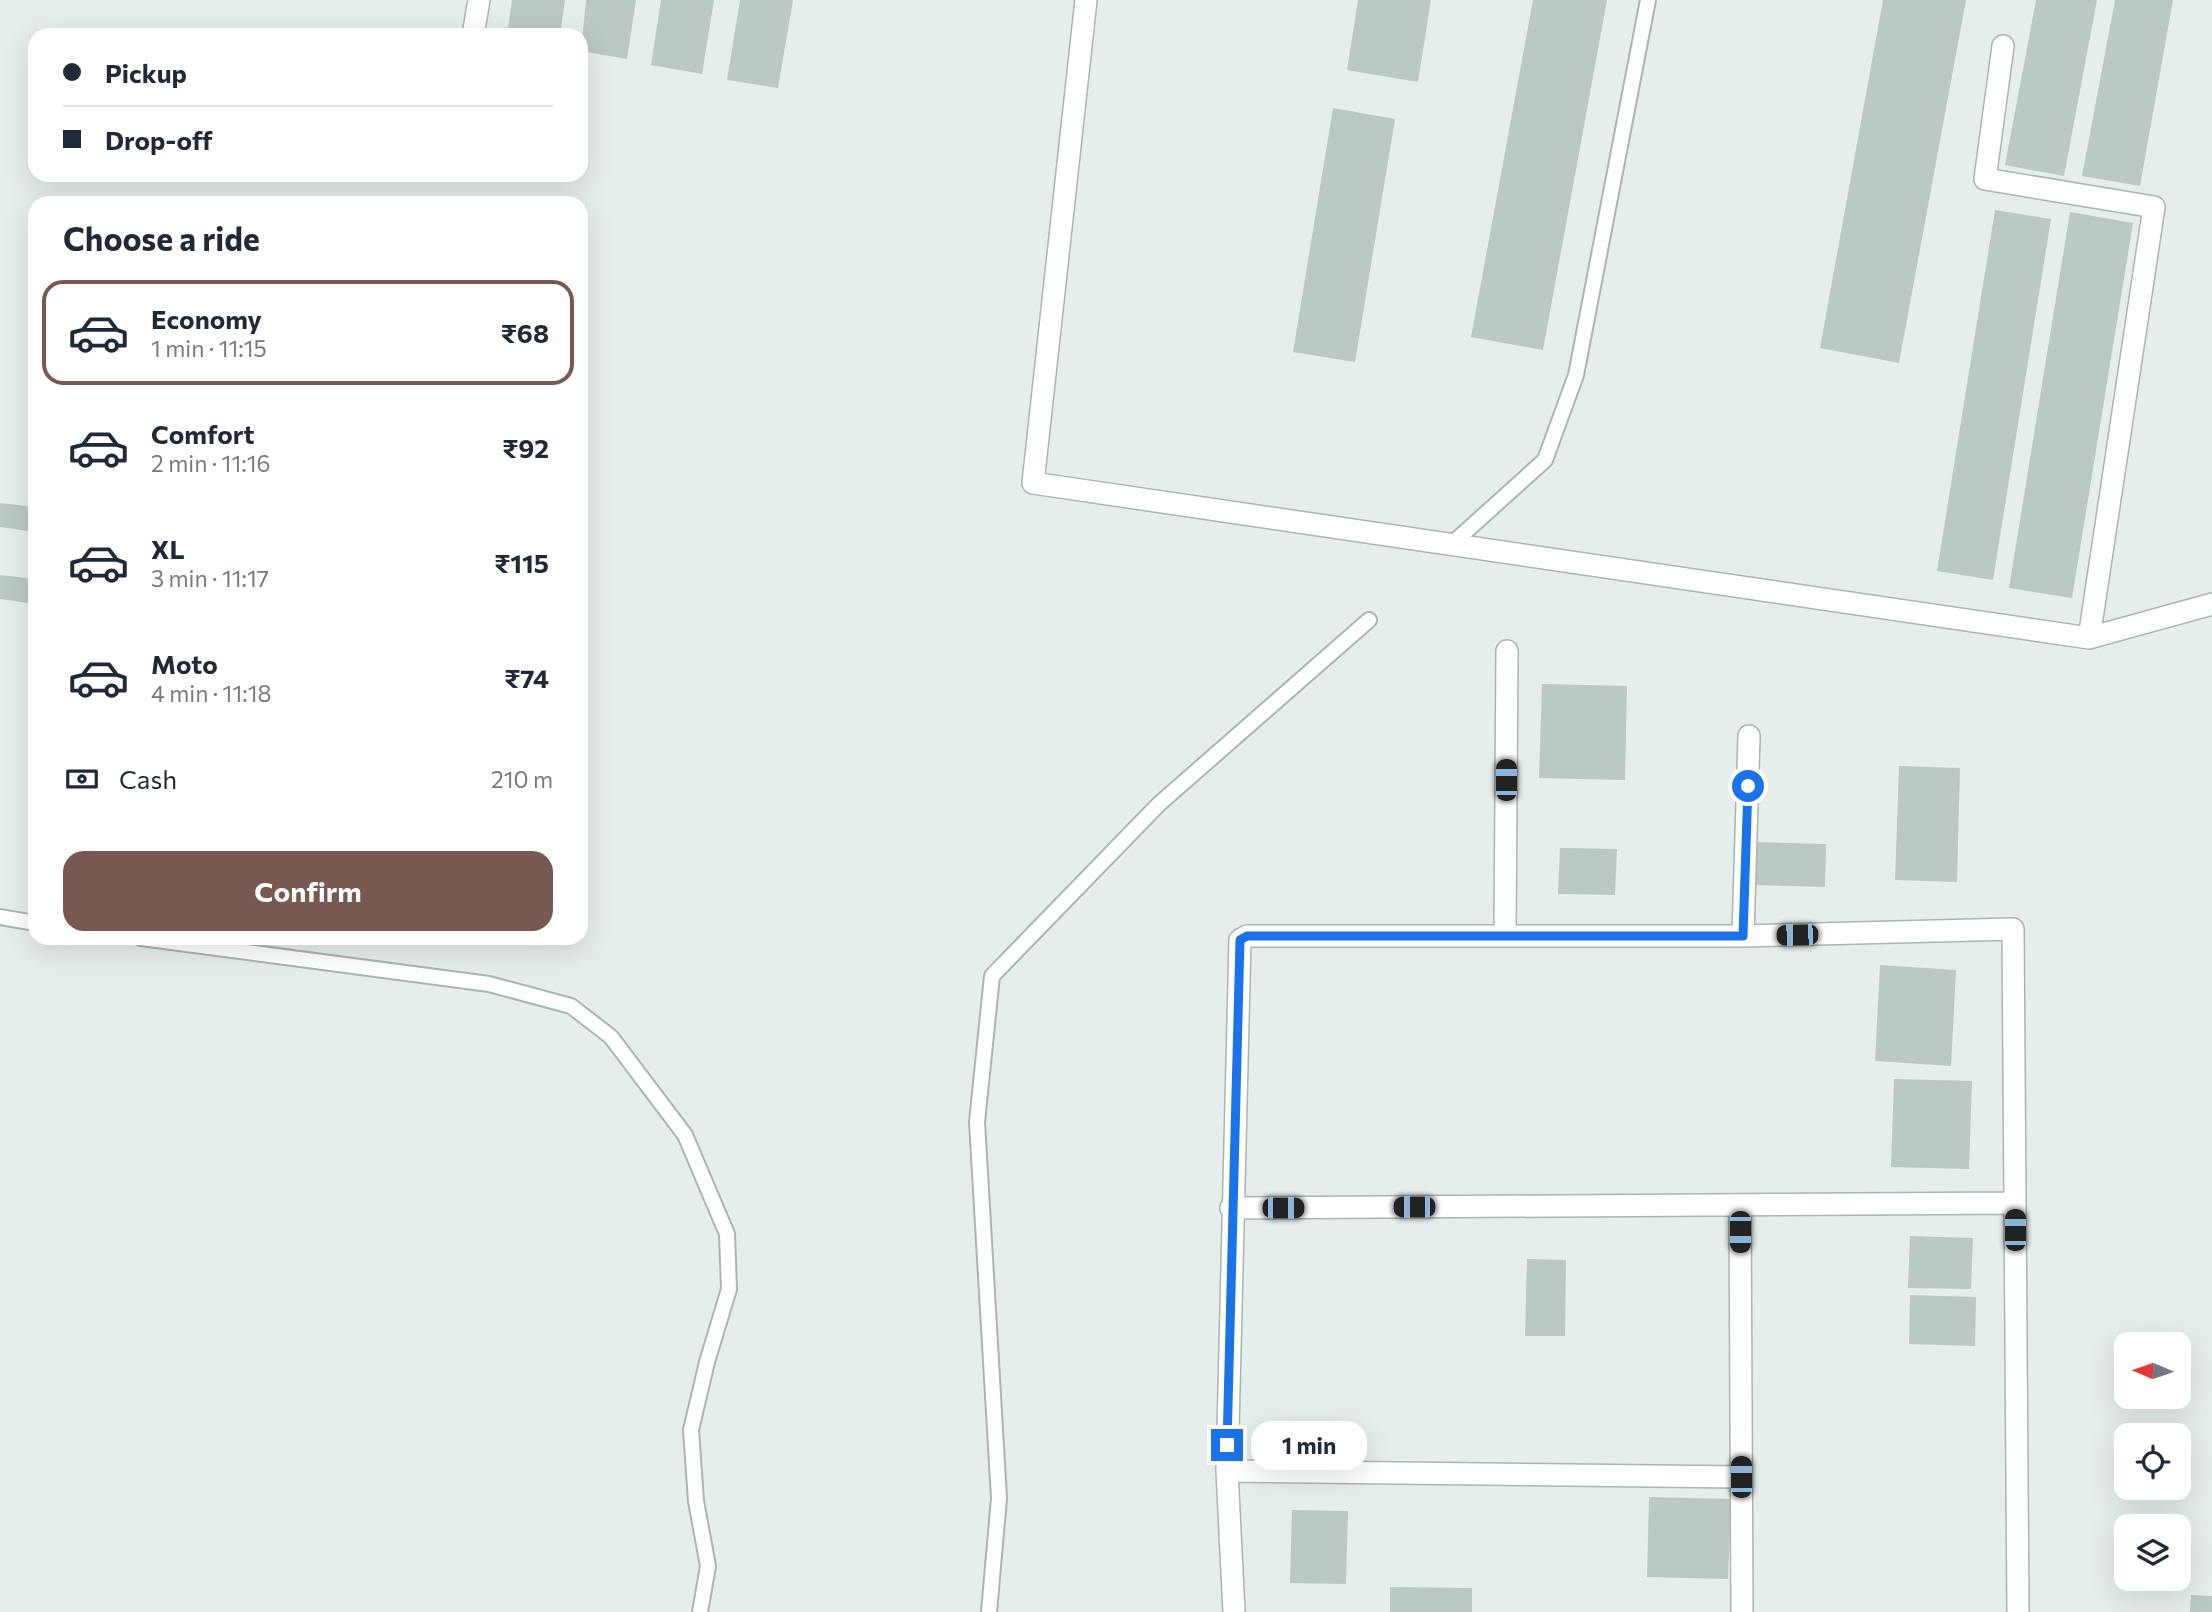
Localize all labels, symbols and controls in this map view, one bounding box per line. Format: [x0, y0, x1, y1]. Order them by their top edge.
text: Pickup [105, 57, 187, 88]
text: Drop-off [105, 124, 212, 155]
text: Choose a ride [63, 218, 260, 258]
icon: car [67, 301, 130, 364]
text: Economy [151, 303, 262, 334]
text: ₹68 [501, 317, 549, 348]
text: 1 min · 11:15 [151, 334, 267, 362]
icon: car [67, 416, 130, 479]
text: Comfort [151, 418, 254, 449]
text: ₹92 [502, 432, 549, 463]
text: 2 min · 11:16 [151, 449, 270, 477]
icon: car [67, 531, 130, 594]
text: XL [151, 533, 185, 564]
text: ₹115 [494, 547, 549, 578]
text: 3 min · 11:17 [151, 564, 269, 592]
icon: car [67, 646, 130, 709]
text: Moto [151, 648, 218, 679]
text: ₹74 [504, 662, 549, 693]
text: 4 min · 11:18 [151, 679, 271, 707]
car [1496, 759, 1517, 801]
icon: cash [63, 760, 101, 798]
text: Cash [119, 763, 177, 794]
text: 210 m [491, 765, 553, 793]
route start [1732, 770, 1764, 802]
button: Confirm [63, 851, 553, 931]
car [1776, 924, 1819, 946]
car [1394, 1197, 1436, 1218]
car [1263, 1198, 1305, 1219]
car [2005, 1209, 2026, 1251]
car [1730, 1211, 1751, 1253]
north arrow [2114, 1332, 2191, 1409]
map controls [2114, 1332, 2191, 1591]
callout: 1 min [1252, 1420, 1367, 1470]
button: locate [2114, 1423, 2191, 1500]
route end [1211, 1429, 1243, 1461]
text: 1 min [1282, 1431, 1336, 1459]
car [1731, 1456, 1752, 1498]
button: layers [2114, 1514, 2191, 1591]

